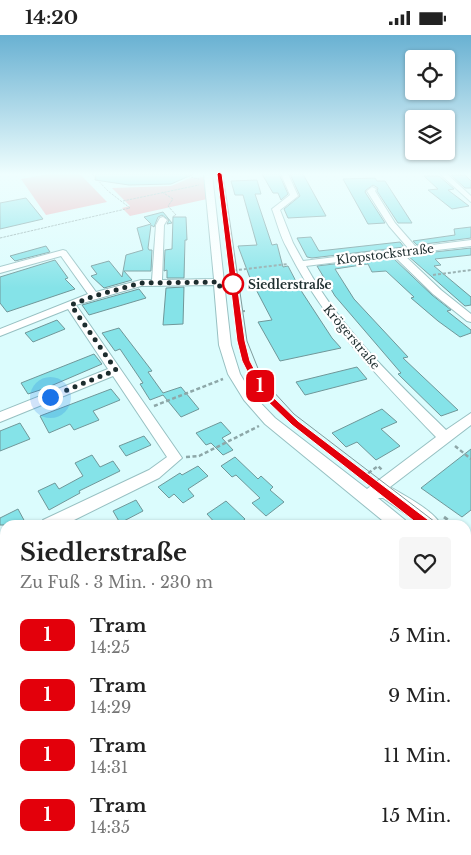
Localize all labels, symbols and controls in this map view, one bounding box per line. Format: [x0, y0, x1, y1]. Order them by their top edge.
text: 14:20 [25, 6, 78, 29]
map controls [405, 50, 455, 160]
button: locate [405, 50, 455, 100]
button: layers [405, 110, 455, 160]
street label: Klopstockstraße [335, 241, 435, 267]
marker: Siedlerstraße [222, 273, 244, 295]
place label: Siedlerstraße [248, 277, 332, 292]
street label: Krögerstraße [321, 302, 384, 373]
line badge: 1 [244, 370, 276, 402]
text: 1 [256, 375, 264, 397]
your location [38, 385, 63, 410]
button: heart [399, 537, 451, 589]
text: Siedlerstraße [20, 538, 187, 567]
text: Zu Fuß · 3 Min. · 230 m [20, 572, 213, 592]
text: Tram [90, 614, 147, 637]
text: 1 [44, 624, 51, 646]
text: 5 Min. [389, 624, 451, 647]
text: 14:25 [90, 637, 130, 657]
text: Tram [90, 674, 147, 697]
text: 1 [44, 684, 51, 706]
text: 9 Min. [388, 684, 451, 707]
text: 14:29 [90, 697, 131, 717]
text: Tram [90, 734, 147, 757]
text: 1 [44, 744, 51, 766]
text: 11 Min. [383, 744, 451, 767]
text: 14:31 [90, 757, 128, 777]
text: Tram [90, 794, 147, 817]
text: 1 [44, 804, 51, 826]
text: 15 Min. [381, 804, 451, 827]
text: 14:35 [90, 817, 130, 837]

